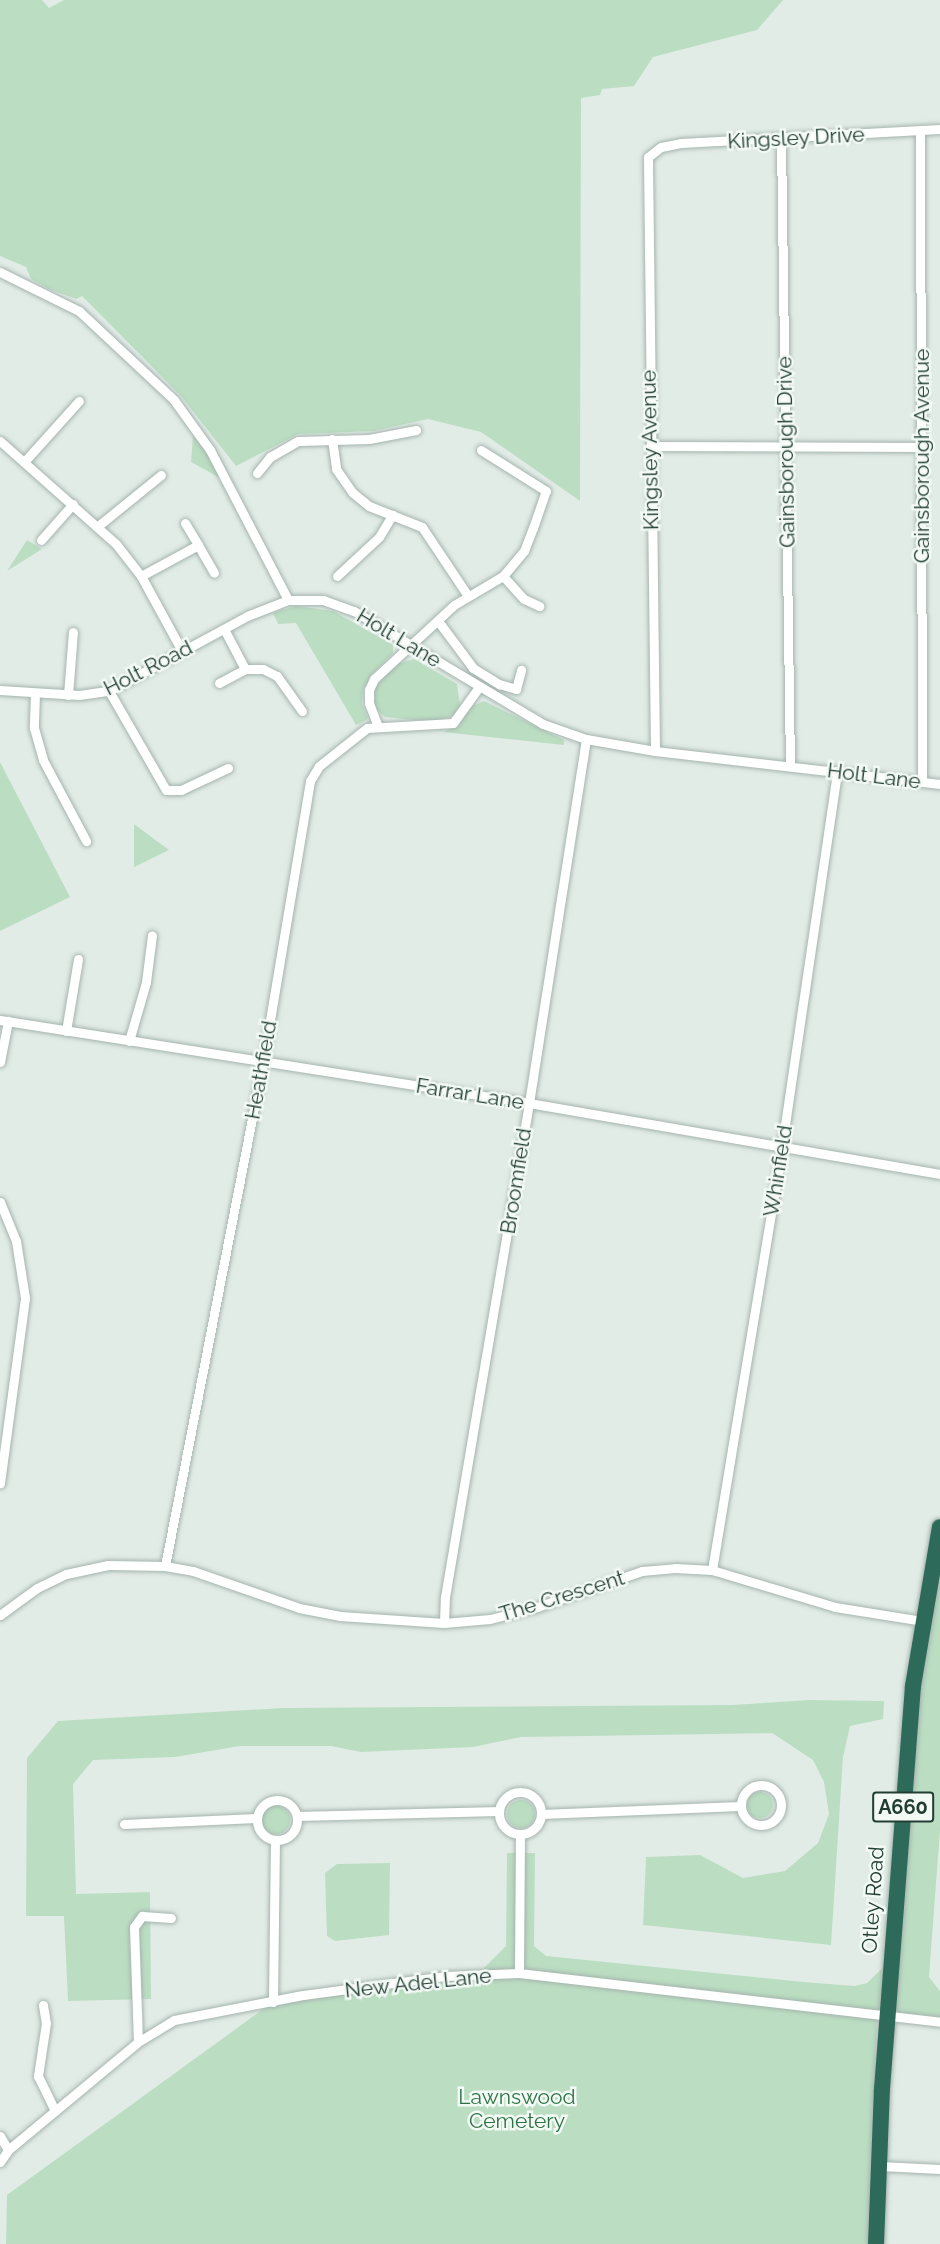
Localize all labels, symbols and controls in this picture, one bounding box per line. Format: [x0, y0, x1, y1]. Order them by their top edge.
street label: Kingsley Drive [726, 122, 866, 154]
street label: Gainsborough Avenue [909, 348, 935, 564]
street label: Gainsborough Drive [772, 356, 800, 548]
street label: Kingsley Avenue [636, 369, 664, 531]
street label: Holt Lane [352, 603, 446, 673]
street label: Holt Road [99, 635, 197, 701]
street label: Holt Lane [826, 758, 922, 794]
street label: Heathfield [240, 1019, 282, 1121]
street label: Farrar Lane [414, 1073, 526, 1115]
street label: Whinfield [758, 1123, 798, 1219]
street label: Broomfield [495, 1126, 537, 1236]
street label: The Crescent [496, 1565, 628, 1627]
road number: A660 [872, 1790, 934, 1824]
street label: Otley Road [857, 1845, 889, 1955]
street label: New Adel Lane [343, 1963, 493, 2003]
park label: Lawnswood Cemetery [458, 2084, 576, 2134]

